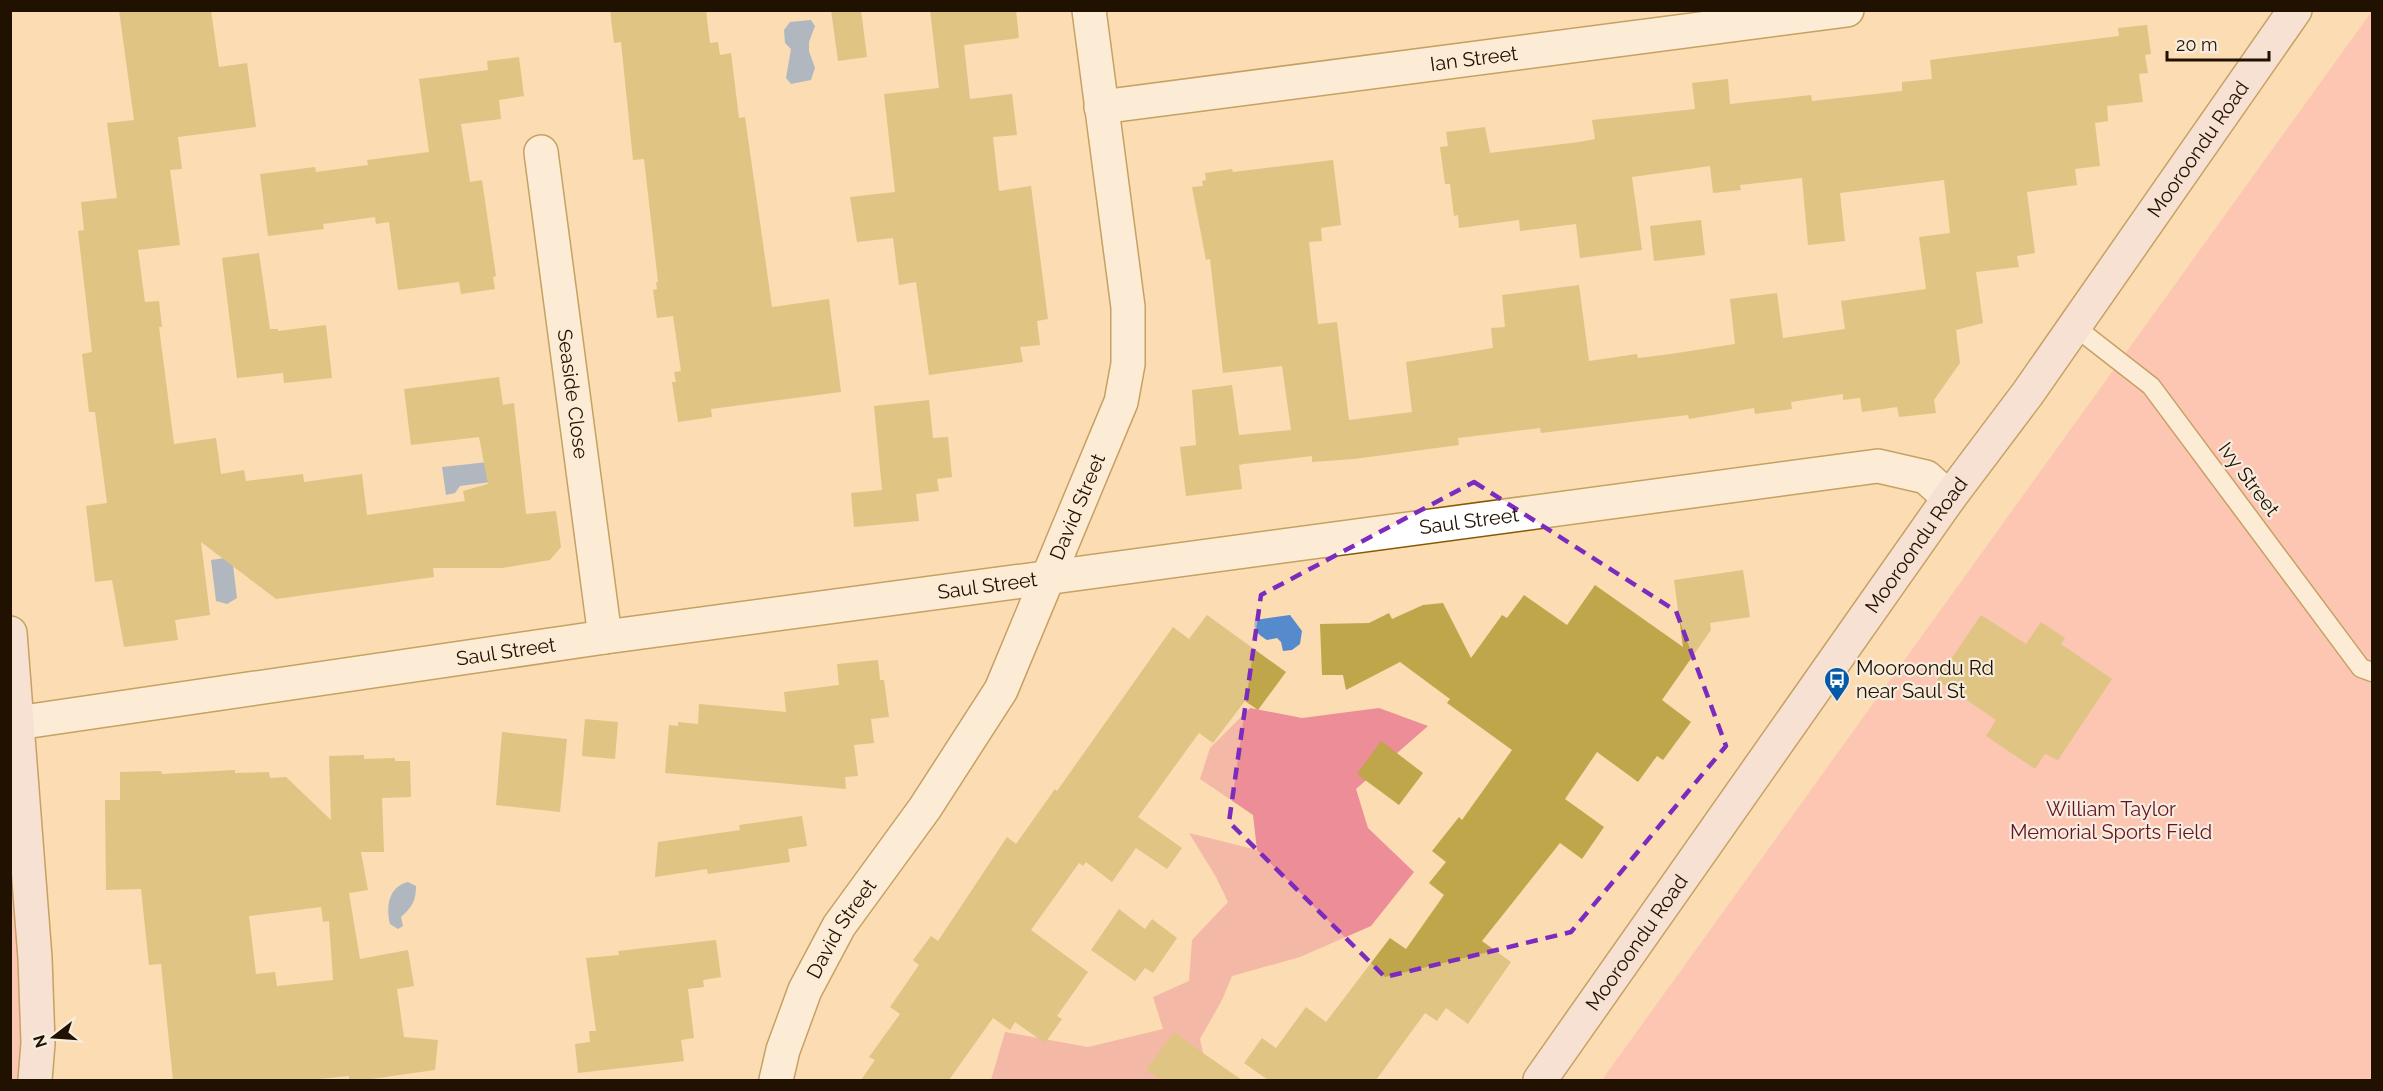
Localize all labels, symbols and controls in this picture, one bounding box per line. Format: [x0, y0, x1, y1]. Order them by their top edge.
scale bar [2167, 24, 2269, 62]
text: 20 m [2176, 34, 2218, 55]
street label: Ian Street [1429, 41, 1519, 76]
street label: Mooroondu Road [2142, 76, 2254, 222]
street label: Seaside Close [552, 328, 593, 460]
street label: Ivy Street [2213, 437, 2285, 521]
street label: David Street [1045, 450, 1110, 564]
street label: Mooroondu Road [1860, 472, 1972, 618]
street label: Saul Street [1418, 502, 1521, 540]
street label: Saul Street [936, 567, 1039, 604]
street label: Saul Street [454, 632, 557, 671]
place label: Mooroondu Rd near Saul St [1856, 656, 1994, 703]
bus stop icon: Mooroondu Rd near Saul St [1822, 665, 1852, 703]
park label: William Taylor Memorial Sports Field [2010, 797, 2212, 844]
street label: Mooroondu Road [1581, 870, 1693, 1015]
street label: David Street [801, 874, 881, 983]
north arrow [24, 1007, 84, 1067]
text: N [29, 1033, 51, 1050]

